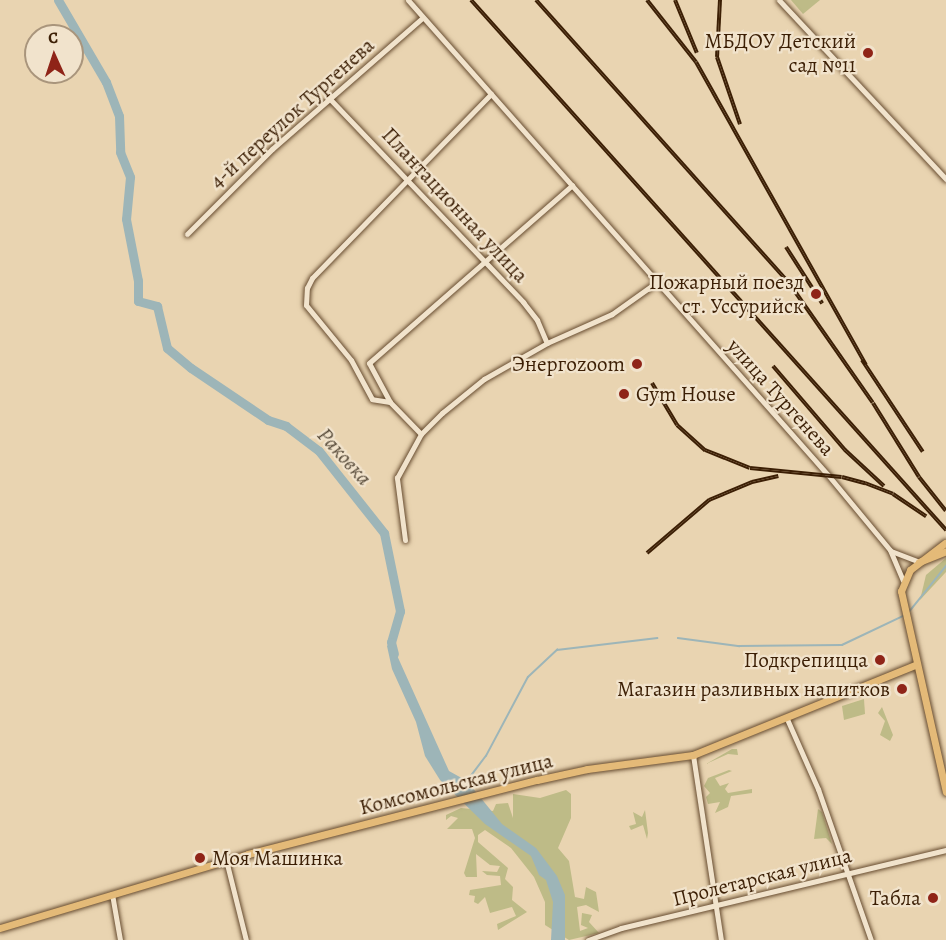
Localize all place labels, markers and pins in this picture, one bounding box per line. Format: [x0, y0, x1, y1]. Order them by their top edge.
place label: МБДОУ Детский сад №11 [705, 28, 856, 78]
marker: МБДОУ Детский сад №11 [861, 46, 875, 60]
place label: Пожарный поезд ст. Уссурийск [649, 269, 804, 319]
marker: Пожарный поезд ст. Уссурийск [809, 287, 823, 301]
place label: Энергоzoom [512, 351, 625, 377]
marker: Энергоzoom [630, 357, 644, 371]
place label: Gym House [636, 381, 736, 407]
marker: Gym House [617, 387, 631, 401]
place label: Подкрепицца [744, 647, 868, 673]
marker: Подкрепицца [873, 653, 887, 667]
place label: Магазин разливных напитков [617, 676, 890, 702]
marker: Магазин разливных напитков [895, 682, 909, 696]
place label: Моя Машинка [212, 845, 343, 871]
marker: Моя Машинка [193, 851, 207, 865]
place label: Табла [870, 885, 921, 911]
marker: Табла [926, 891, 940, 905]

